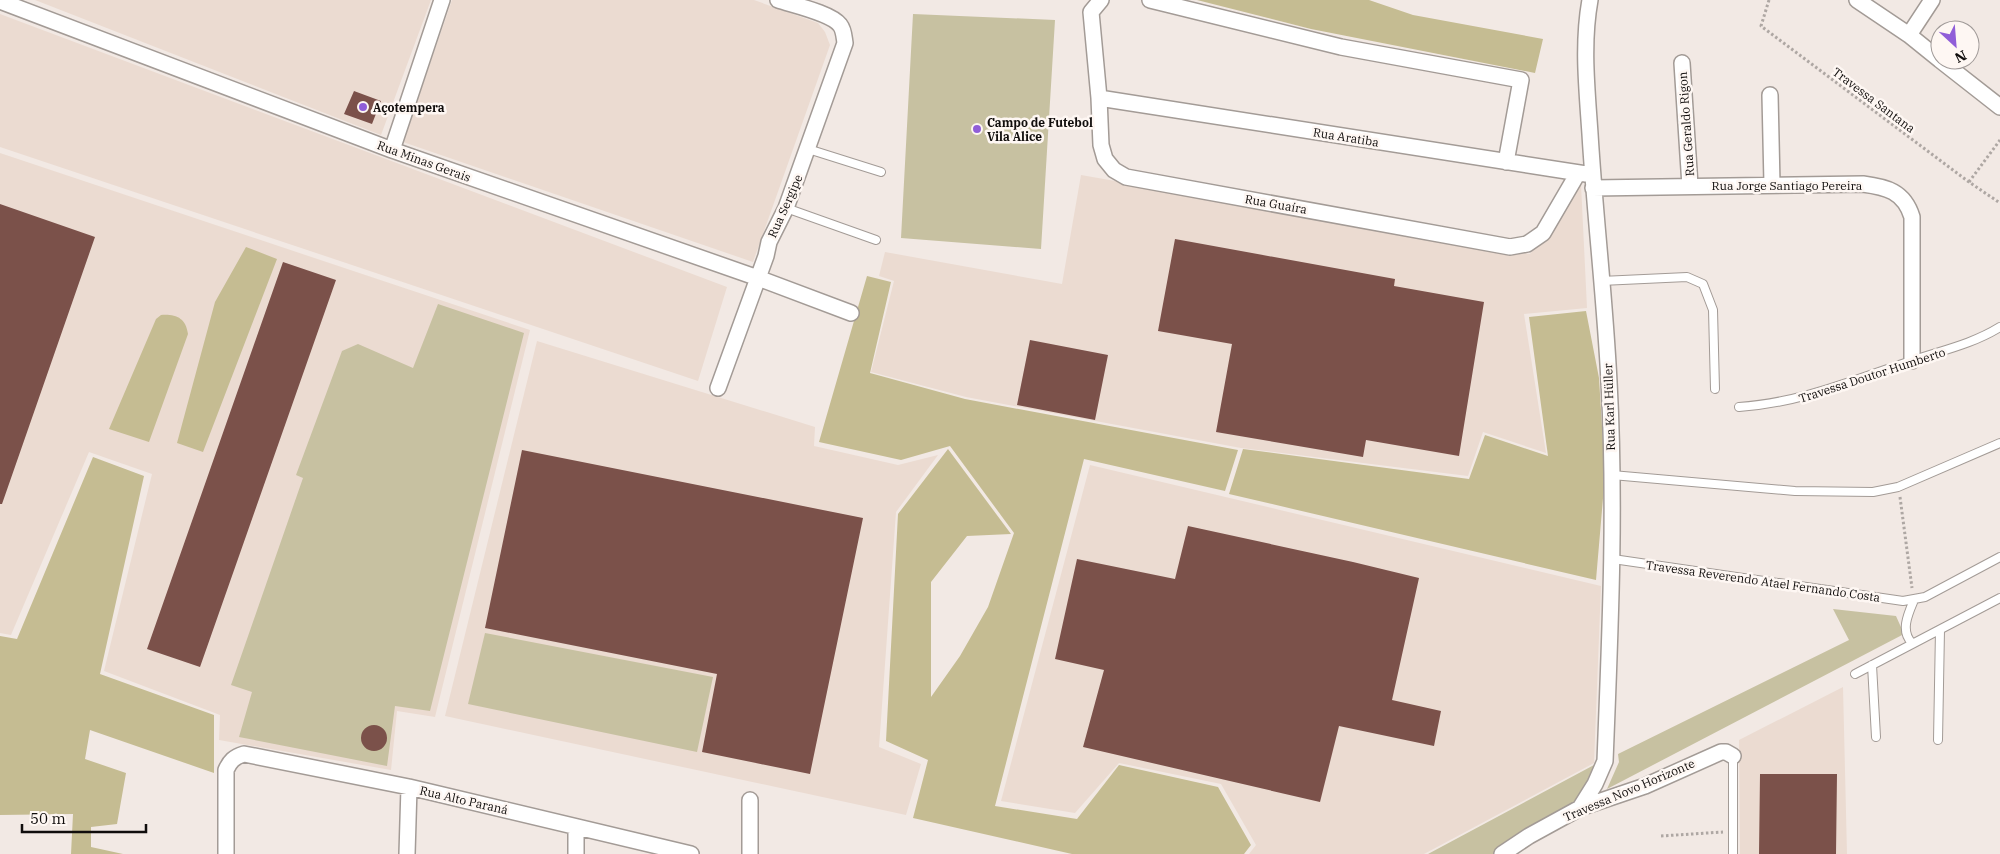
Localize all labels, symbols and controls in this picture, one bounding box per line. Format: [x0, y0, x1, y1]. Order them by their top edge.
north arrow [1930, 20, 1980, 70]
text: N [1952, 46, 1970, 67]
street label: Travessa Santana [1830, 64, 1919, 136]
street label: Rua Geraldo Rigon [1675, 71, 1697, 177]
place label: Açotempera [373, 100, 445, 115]
marker: Açotempera [357, 101, 369, 113]
place label: Campo de Futebol Vila Alice [987, 115, 1093, 144]
marker: Campo de Futebol Vila Alice [971, 123, 983, 135]
street label: Rua Aratiba [1312, 124, 1381, 150]
street label: Rua Minas Gerais [375, 137, 473, 185]
street label: Rua Sergipe [764, 172, 806, 240]
street label: Rua Jorge Santiago Pereira [1712, 178, 1863, 193]
street label: Rua Guaíra [1244, 191, 1309, 217]
street label: Travessa Doutor Humberto [1797, 344, 1947, 406]
street label: Rua Karl Hüller [1600, 363, 1618, 451]
street label: Travessa Reverendo Atael Fernando Costa [1645, 557, 1882, 605]
street label: Travessa Novo Horizonte [1561, 756, 1697, 824]
street label: Rua Alto Paraná [418, 783, 510, 818]
scale bar [22, 802, 146, 834]
text: 50 m [30, 809, 66, 828]

